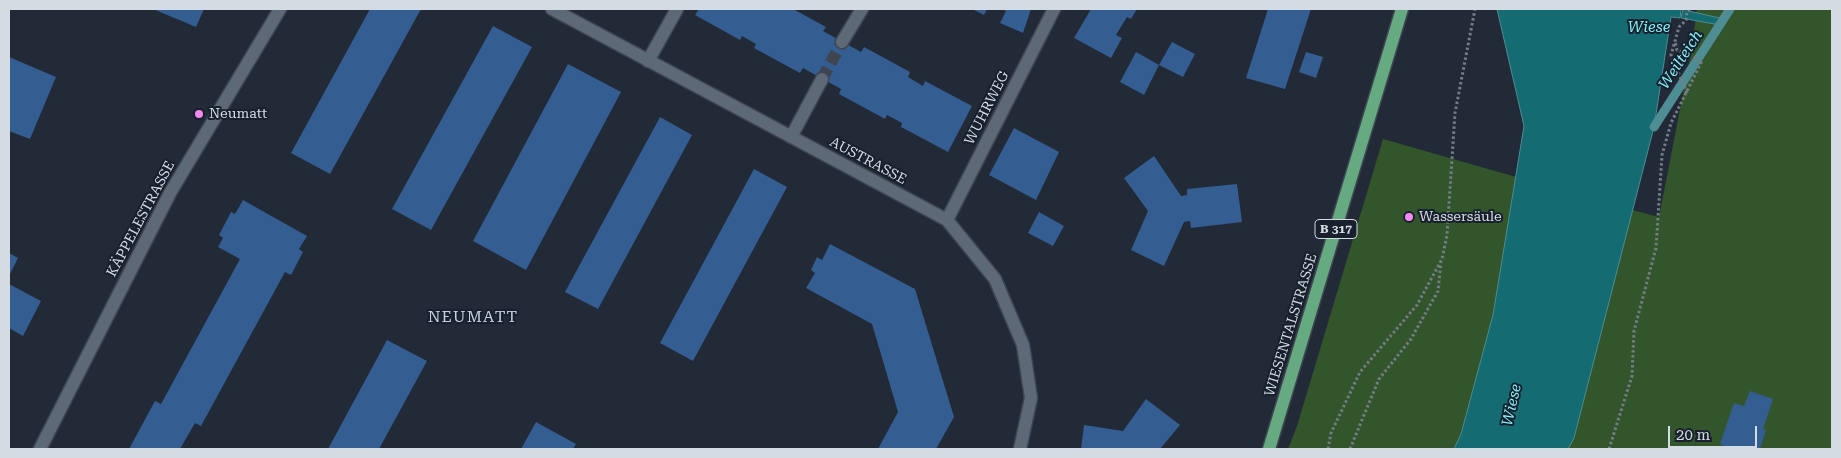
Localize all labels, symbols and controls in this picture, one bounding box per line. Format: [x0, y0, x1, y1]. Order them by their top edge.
water label: Wiese [1628, 19, 1670, 37]
water label: Weilteich [1655, 27, 1707, 93]
street label: WUHRWEG [961, 68, 1013, 148]
place label: Neumatt [209, 106, 267, 122]
marker: Neumatt [193, 108, 205, 120]
street label: AUSTRASSE [827, 134, 909, 188]
street label: KÄPPELESTRASSE [103, 158, 179, 280]
place label: Wassersäule [1419, 209, 1502, 225]
marker: Wassersäule [1403, 211, 1415, 223]
road number: B 317 [1315, 220, 1357, 238]
street label: WIESENTALSTRASSE [1261, 251, 1321, 399]
district label: NEUMATT [427, 307, 519, 327]
water label: Wiese [1498, 382, 1526, 428]
scale bar [1671, 416, 1760, 448]
text: 20 m [1676, 426, 1710, 444]

